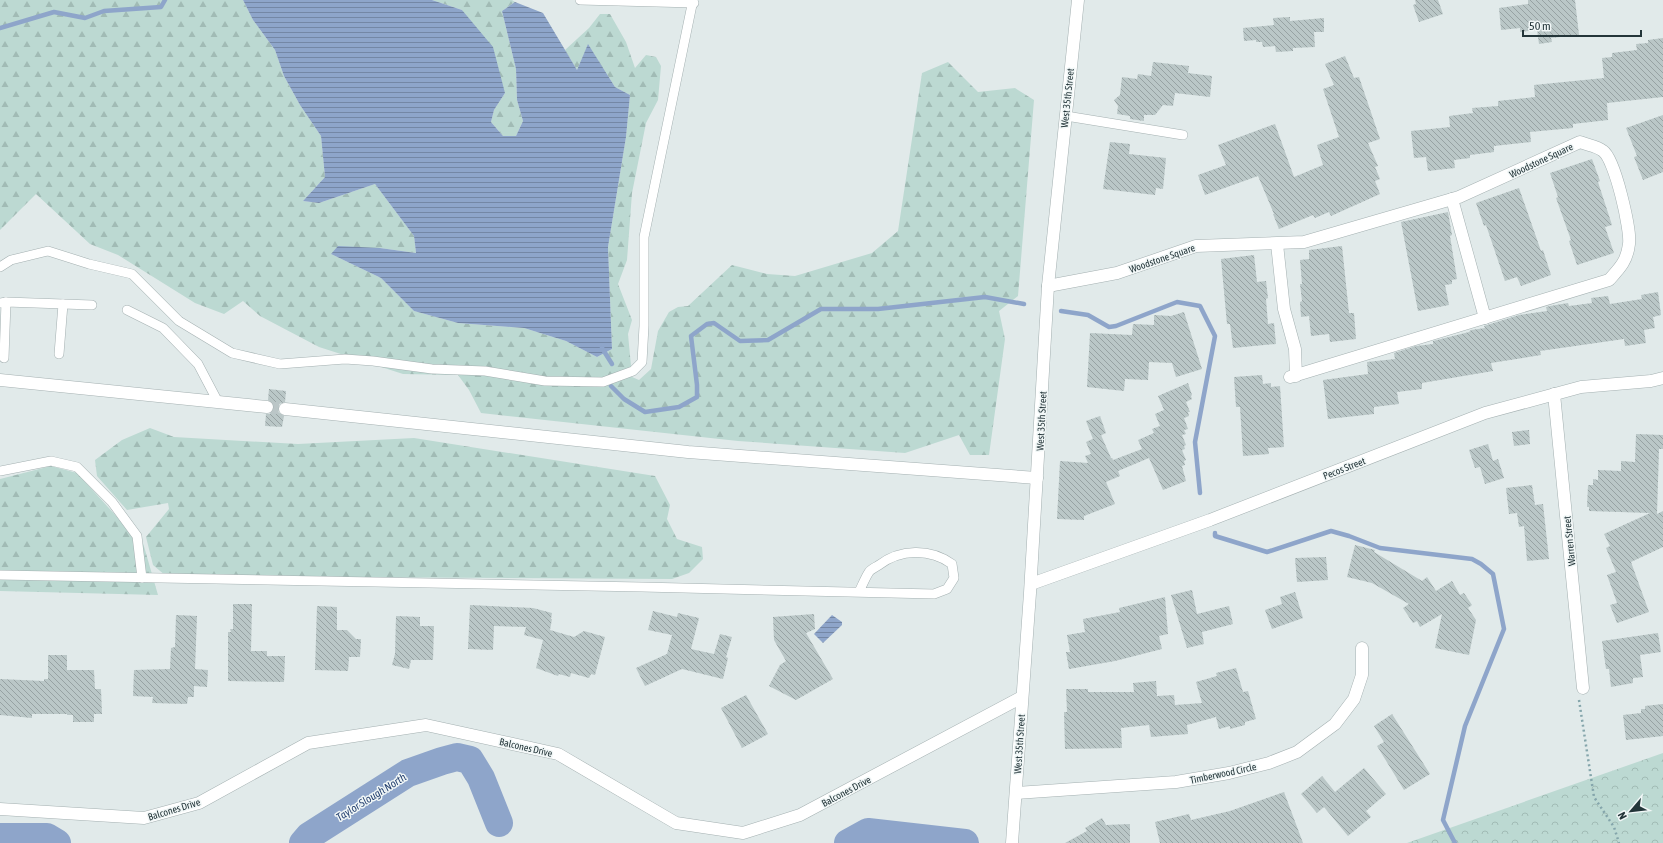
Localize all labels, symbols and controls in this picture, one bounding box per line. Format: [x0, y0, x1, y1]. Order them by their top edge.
scale bar [1523, 12, 1641, 38]
text: 50 m [1529, 19, 1551, 33]
street label: West 35th Street [1059, 68, 1076, 128]
street label: Woodstone Square [1508, 141, 1575, 180]
street label: Woodstone Square [1128, 242, 1197, 275]
street label: West 35th Street [1034, 391, 1049, 451]
street label: Pecos Street [1321, 455, 1367, 482]
street label: Warren Street [1561, 515, 1578, 566]
street label: West 35th Street [1012, 714, 1027, 774]
street label: Balcones Drive [498, 736, 554, 759]
street label: Timberwood Circle [1189, 761, 1258, 786]
water label: Taylor Slough North [334, 770, 409, 823]
street label: Balcones Drive [820, 774, 873, 809]
north arrow [1611, 791, 1651, 831]
street label: Balcones Drive [147, 796, 202, 823]
text: N [1615, 810, 1629, 821]

